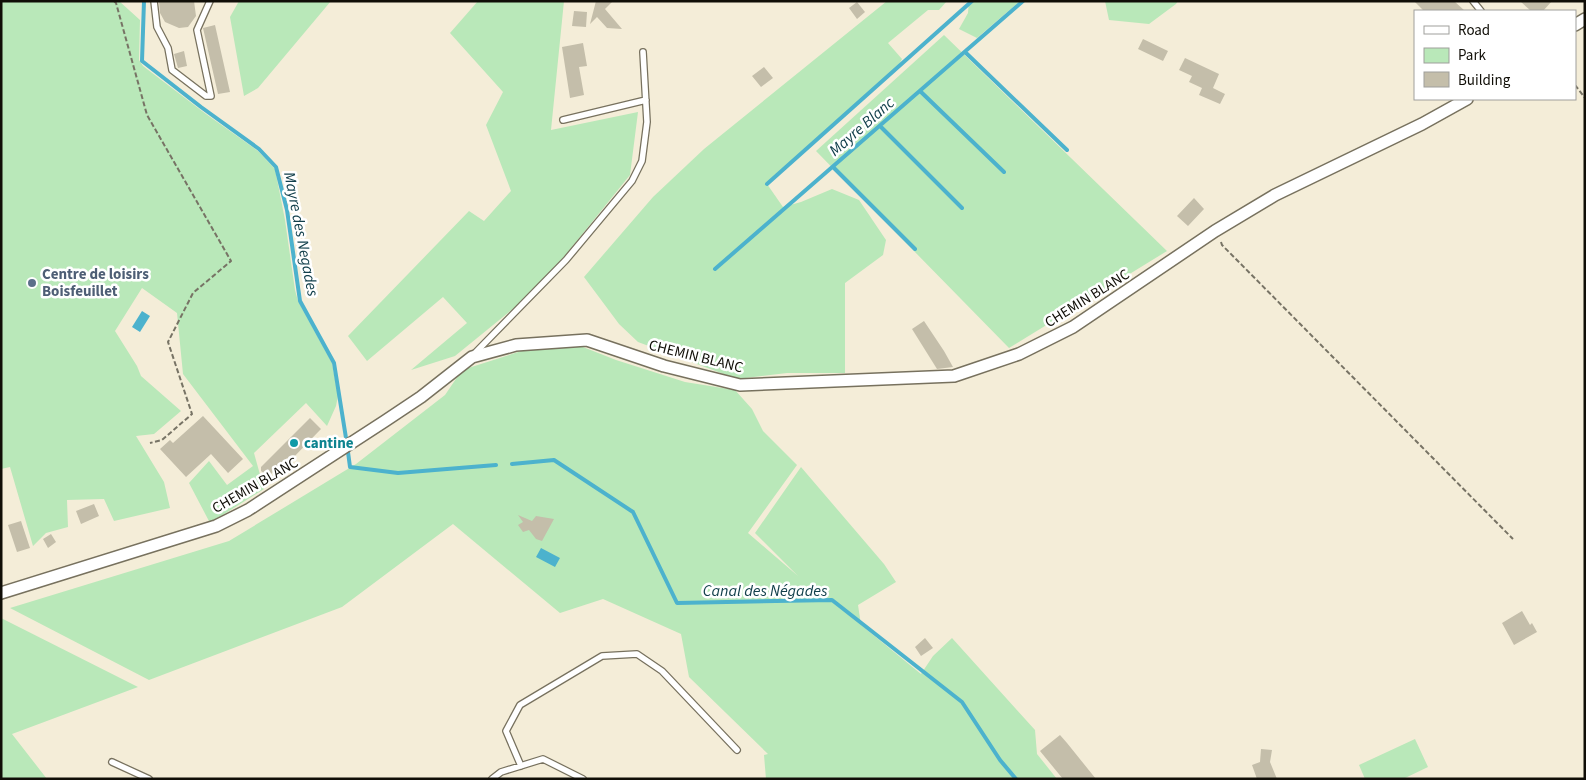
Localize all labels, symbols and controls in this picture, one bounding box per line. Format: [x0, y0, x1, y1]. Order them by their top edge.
legend [1414, 10, 1576, 100]
text: Road [1458, 20, 1490, 41]
text: Park [1458, 45, 1487, 66]
text: Building [1458, 70, 1511, 91]
water label: Mayre Blanc [824, 92, 899, 161]
water label: Mayre des Negades [278, 170, 324, 299]
place label: Centre de loisirs Boisfeuillet [42, 264, 149, 302]
street label: CHEMIN BLANC [1041, 264, 1134, 333]
marker: Centre de loisirs Boisfeuillet [26, 277, 38, 289]
street label: CHEMIN BLANC [647, 335, 746, 378]
place label: cantine [304, 433, 354, 454]
marker: cantine [288, 437, 300, 449]
street label: CHEMIN BLANC [208, 452, 303, 519]
water label: Canal des Négades [703, 580, 828, 602]

